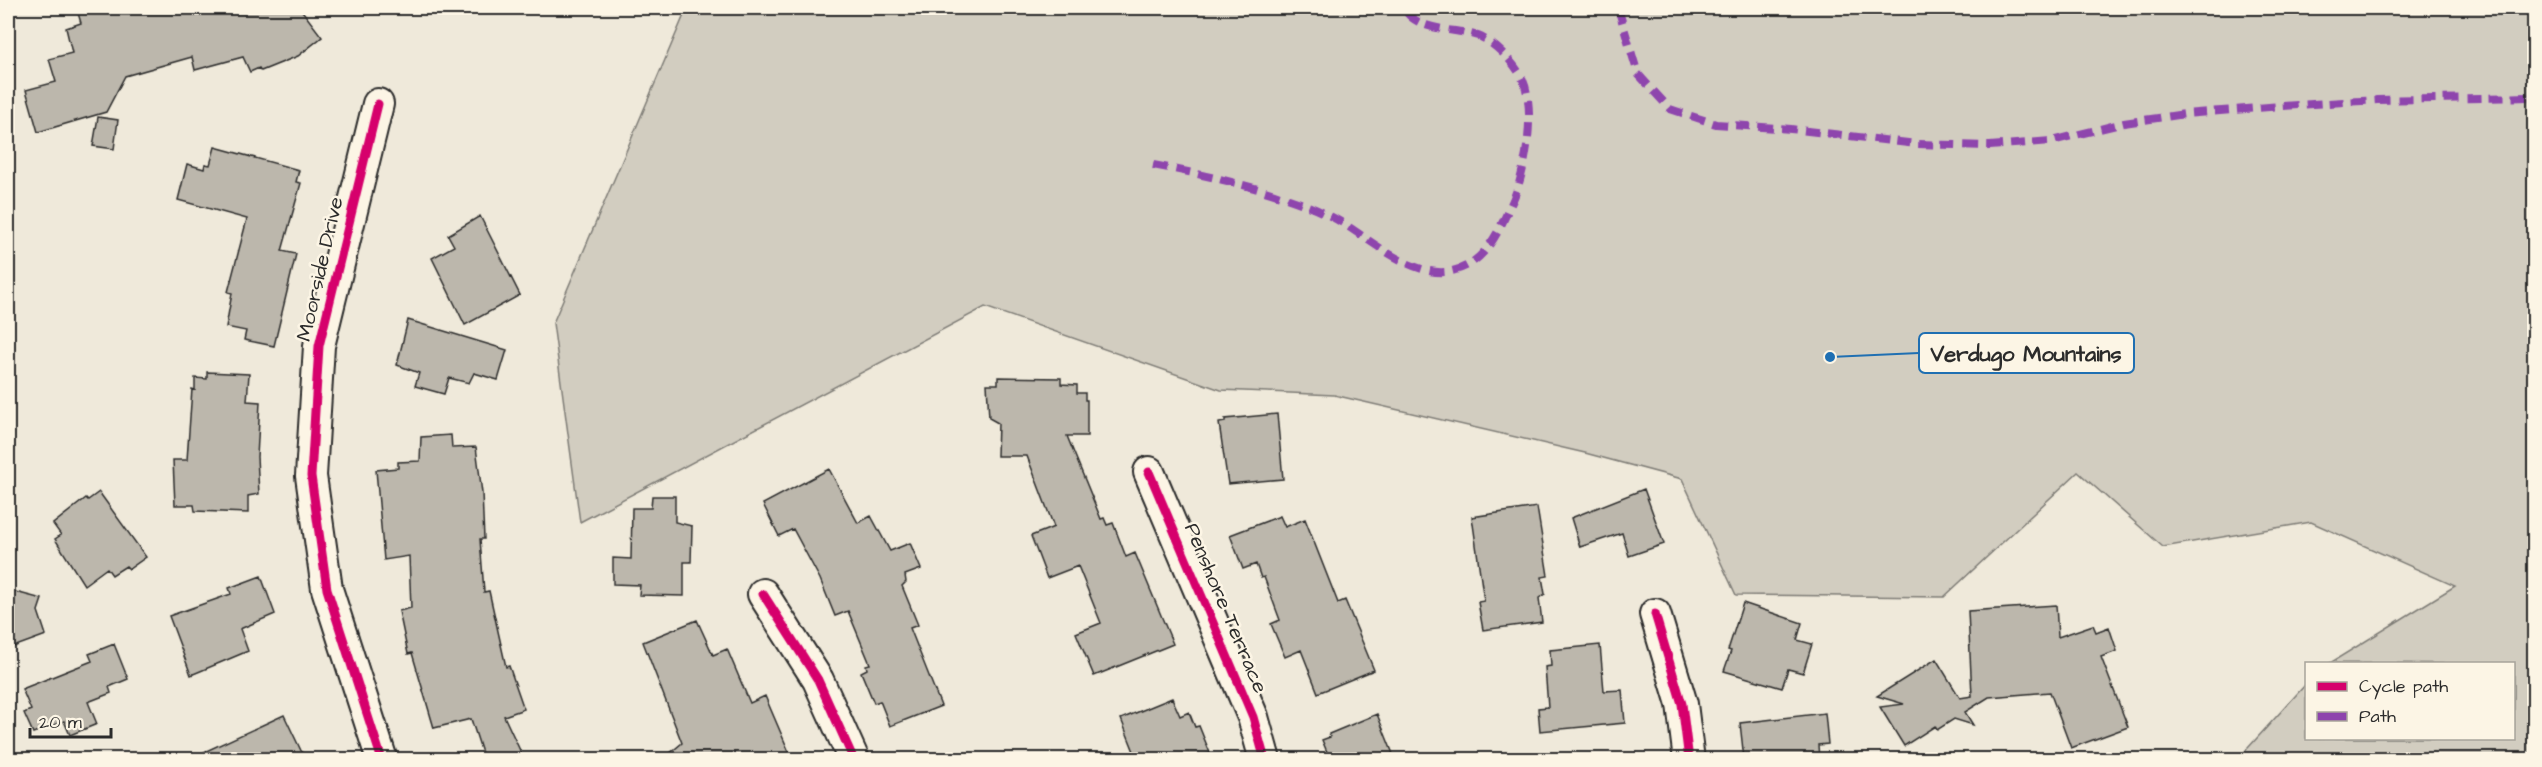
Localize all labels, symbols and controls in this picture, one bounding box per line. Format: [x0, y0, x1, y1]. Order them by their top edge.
street label: Moorside Drive [289, 194, 351, 344]
callout: Verdugo Mountains [1919, 333, 2134, 373]
text: Verdugo Mountains [1929, 339, 2122, 371]
street label: Penshore Terrace [1177, 518, 1275, 698]
legend [2305, 662, 2515, 740]
text: Cycle path [2359, 674, 2448, 700]
scale bar [30, 701, 111, 739]
text: Path [2359, 704, 2396, 729]
text: 20 m [39, 710, 82, 735]

